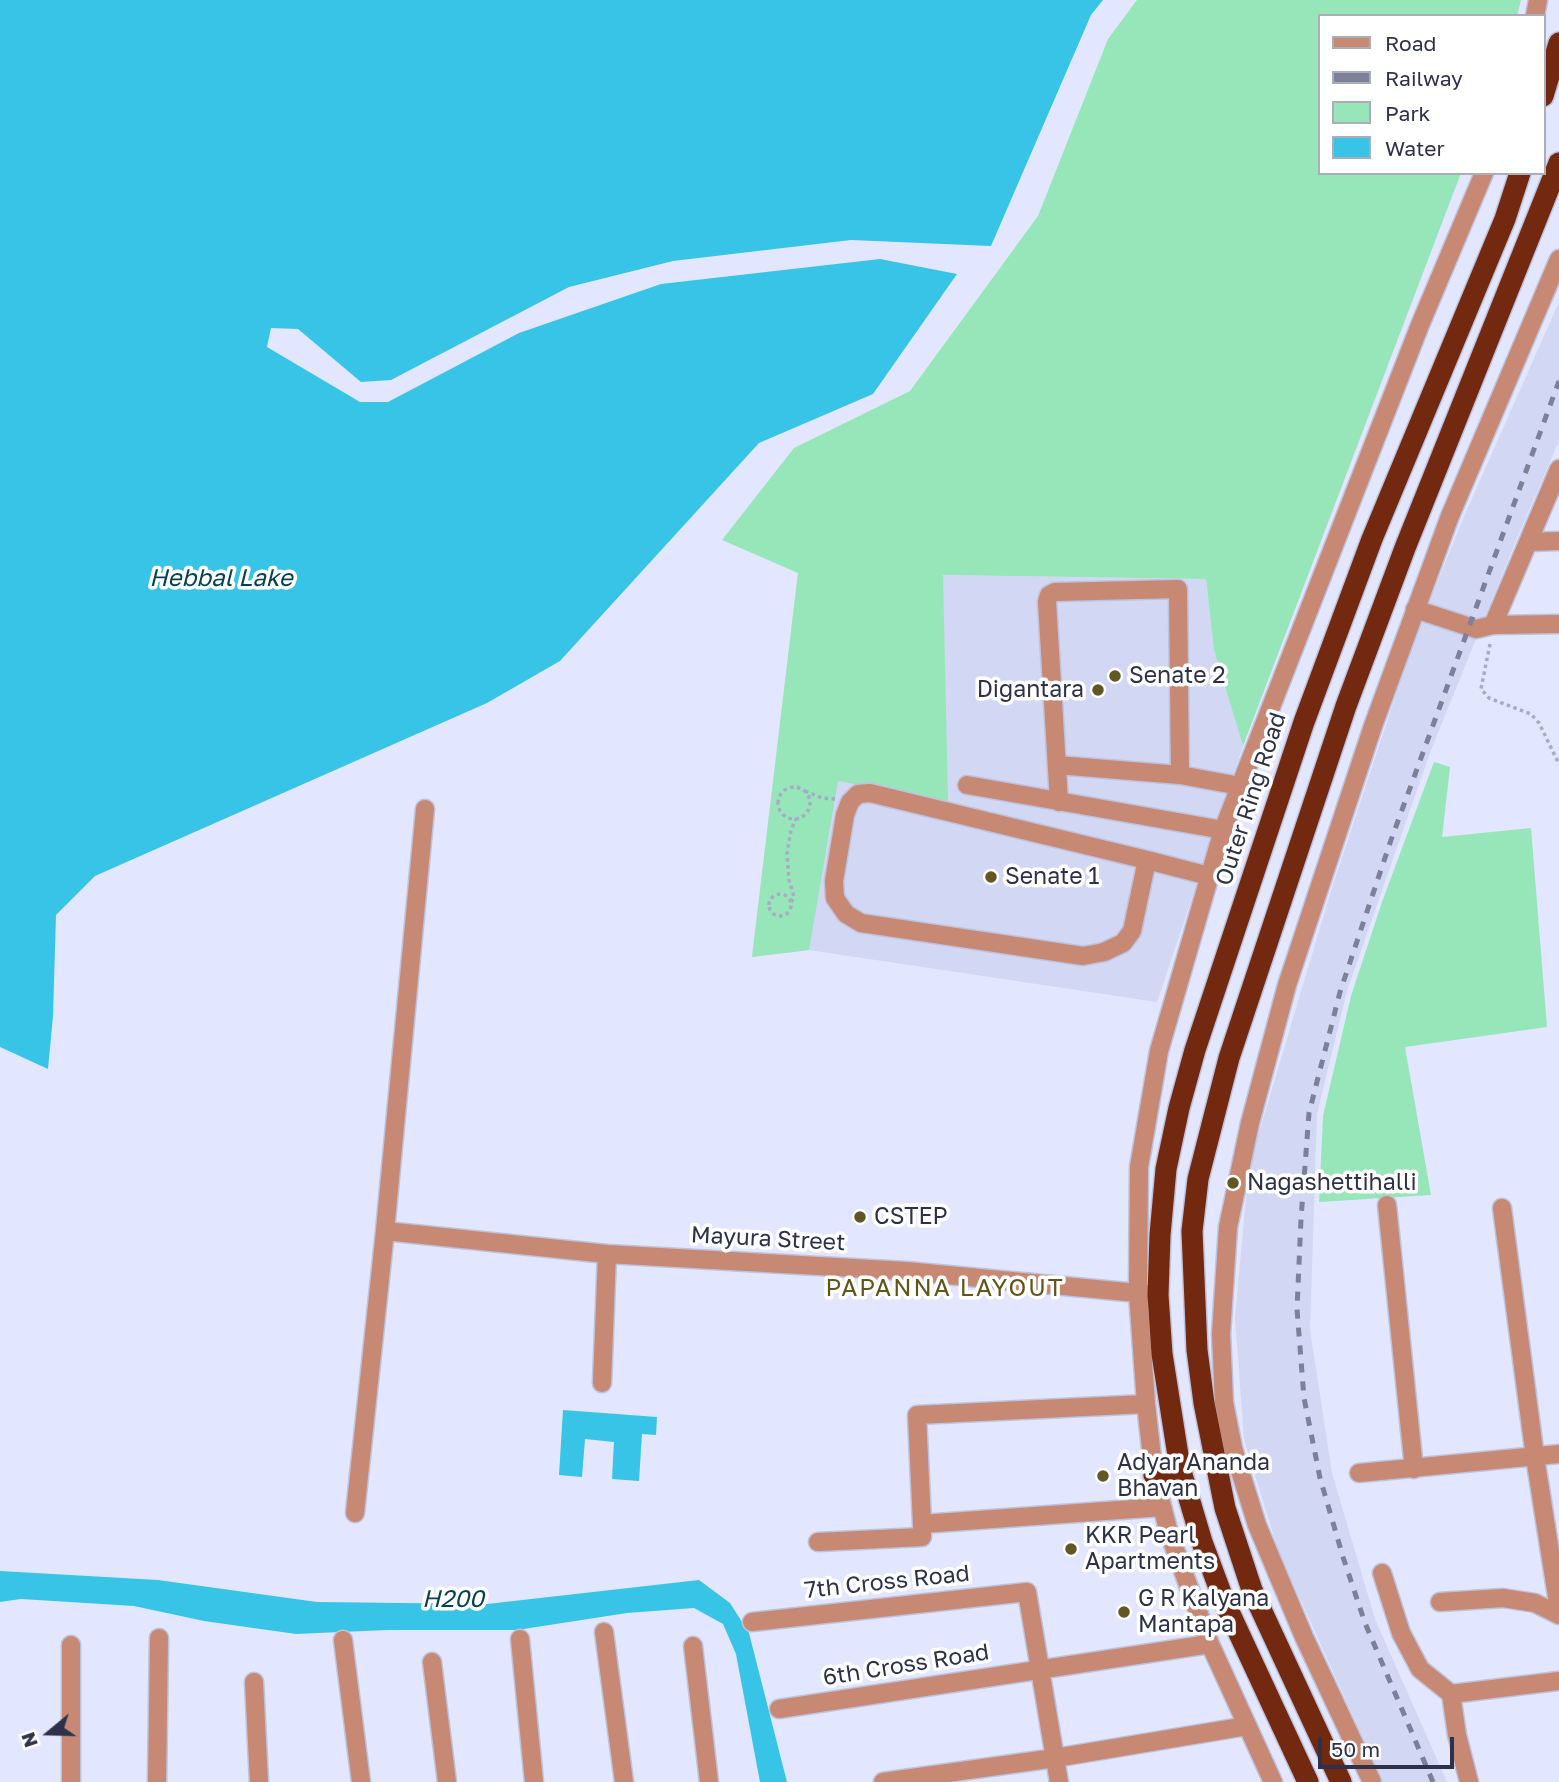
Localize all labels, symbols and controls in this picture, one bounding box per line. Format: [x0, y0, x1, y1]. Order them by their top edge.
legend [1318, 14, 1545, 175]
text: Road [1385, 30, 1436, 56]
text: Railway [1385, 65, 1463, 91]
text: Park [1385, 100, 1430, 126]
text: Water [1385, 135, 1445, 161]
water label: Hebbal Lake [149, 564, 293, 592]
place label: Senate 2 [1129, 662, 1226, 690]
marker: Senate 2 [1107, 668, 1123, 684]
place label: Digantara [977, 676, 1084, 704]
marker: Digantara [1090, 682, 1106, 698]
street label: Outer Ring Road [1210, 709, 1292, 889]
place label: Senate 1 [1005, 863, 1099, 891]
marker: Senate 1 [983, 869, 999, 885]
place label: Nagashettihalli [1247, 1169, 1417, 1197]
marker: Nagashettihalli [1225, 1175, 1241, 1191]
place label: CSTEP [874, 1203, 947, 1231]
marker: CSTEP [852, 1209, 868, 1225]
street label: Mayura Street [690, 1221, 846, 1257]
district label: PAPANNA LAYOUT [827, 1274, 1063, 1302]
place label: Adyar Ananda Bhavan [1117, 1449, 1270, 1503]
marker: Adyar Ananda Bhavan [1095, 1468, 1111, 1484]
place label: KKR Pearl Apartments [1085, 1522, 1215, 1576]
marker: KKR Pearl Apartments [1063, 1541, 1079, 1557]
street label: 7th Cross Road [803, 1560, 971, 1604]
water label: H200 [422, 1585, 484, 1613]
place label: G R Kalyana Mantapa [1138, 1585, 1269, 1639]
marker: G R Kalyana Mantapa [1116, 1604, 1132, 1620]
street label: 6th Cross Road [821, 1638, 991, 1692]
north arrow [14, 1698, 84, 1768]
scale bar [1321, 1722, 1458, 1766]
text: N [15, 1729, 42, 1751]
text: 50 m [1331, 1736, 1380, 1762]

